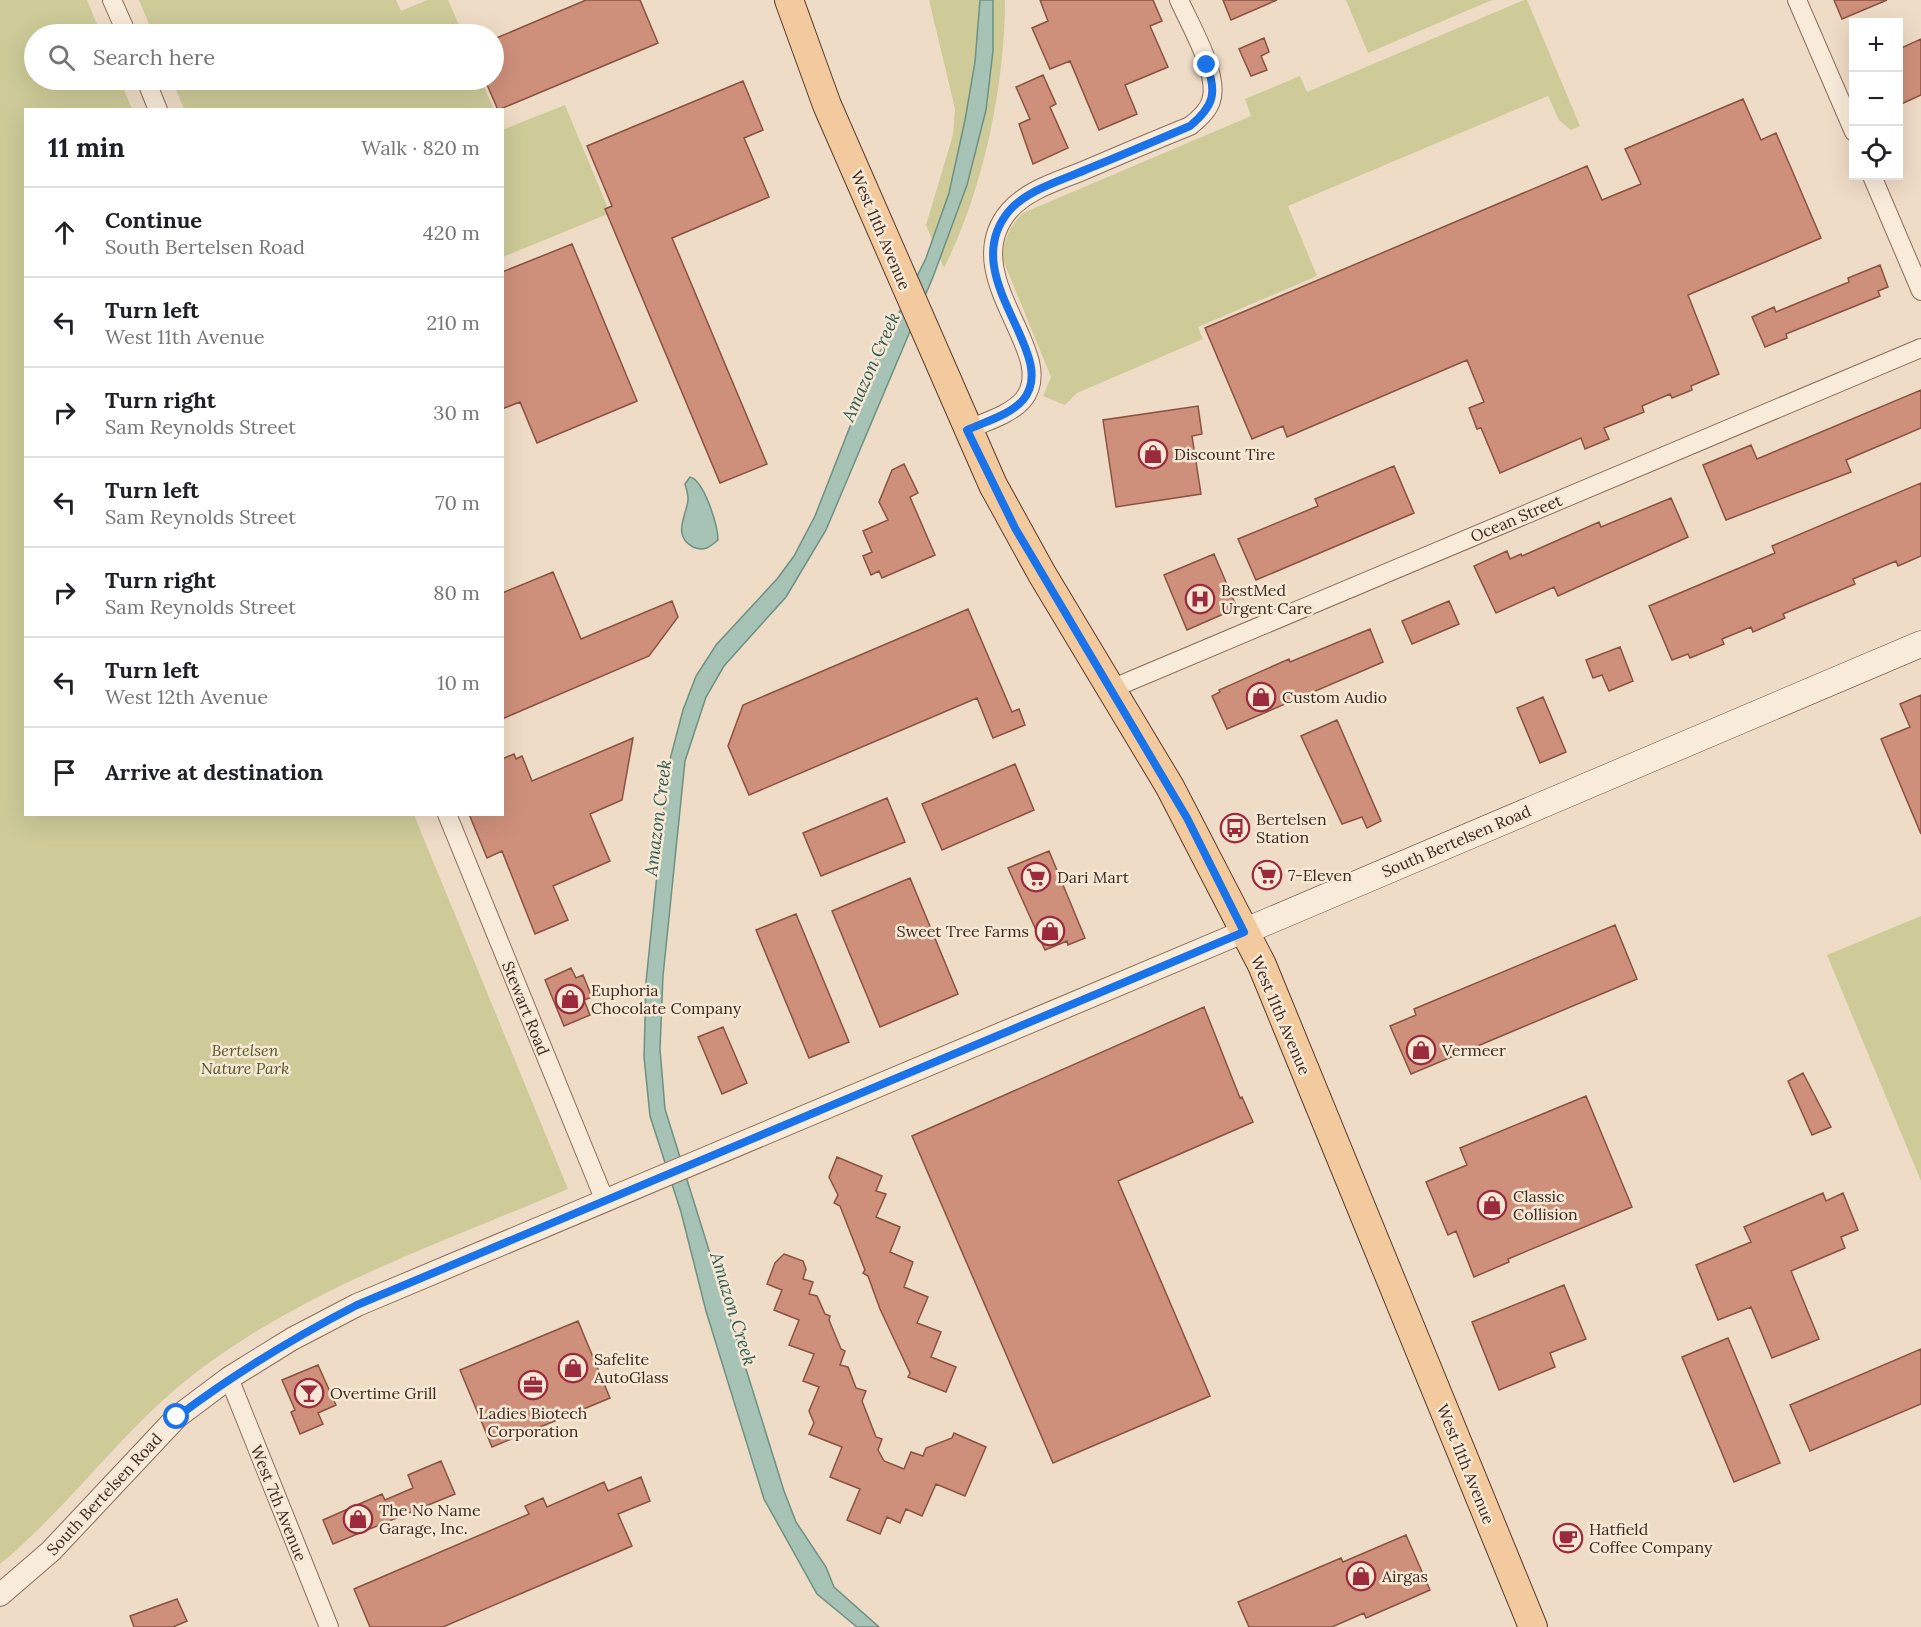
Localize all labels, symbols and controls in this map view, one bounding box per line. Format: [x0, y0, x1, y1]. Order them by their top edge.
map controls [1849, 18, 1903, 180]
button: + [1849, 18, 1903, 72]
search box [24, 24, 504, 90]
icon: search [45, 41, 78, 74]
text: Search here [93, 43, 215, 71]
route end [1193, 51, 1219, 77]
button: − [1849, 72, 1903, 126]
button: locate [1849, 126, 1903, 180]
text: 11 min [48, 131, 125, 164]
text: Walk · 820 m [361, 135, 480, 160]
street label: West 11th Avenue [847, 167, 915, 293]
text: Continue [105, 206, 202, 234]
icon: ahead [48, 216, 81, 249]
text: 420 m [423, 220, 480, 245]
text: South Bertelsen Road [105, 234, 305, 259]
text: Turn left [105, 296, 199, 324]
icon: left [48, 306, 81, 339]
water label: Amazon Creek [836, 308, 905, 426]
text: 210 m [426, 310, 480, 335]
text: West 11th Avenue [105, 324, 265, 349]
text: Turn right [105, 386, 216, 414]
icon: right [48, 396, 81, 429]
text: 30 m [433, 400, 480, 425]
text: Sam Reynolds Street [105, 414, 296, 439]
shop icon: Discount Tire [1137, 438, 1169, 470]
place label: Discount Tire [1174, 444, 1276, 464]
text: Turn left [105, 476, 199, 504]
icon: left [48, 486, 81, 519]
street label: Ocean Street [1467, 489, 1565, 546]
text: 70 m [435, 490, 480, 515]
text: Sam Reynolds Street [105, 504, 296, 529]
text: Turn right [105, 566, 216, 594]
icon: right [48, 576, 81, 609]
text: 80 m [433, 580, 480, 605]
place label: BestMed Urgent Care [1221, 580, 1313, 618]
hospital icon: BestMed Urgent Care [1184, 583, 1216, 615]
text: Sam Reynolds Street [105, 594, 296, 619]
text: Turn left [105, 656, 199, 684]
icon: left [48, 666, 81, 699]
text: 10 m [437, 670, 480, 695]
shop icon: Custom Audio [1245, 681, 1277, 713]
text: West 12th Avenue [105, 684, 268, 709]
place label: Custom Audio [1282, 687, 1387, 707]
icon: arrive [48, 756, 81, 789]
text: Arrive at destination [105, 758, 323, 786]
water label: Amazon Creek [639, 758, 676, 879]
street label: South Bertelsen Road [1378, 800, 1534, 881]
place label: Bertelsen Station [1256, 809, 1327, 847]
bus stop icon: Bertelsen Station [1219, 812, 1251, 844]
supermarket icon: 7-Eleven [1251, 859, 1283, 891]
supermarket icon: Dari Mart [1020, 861, 1052, 893]
place label: 7-Eleven [1288, 865, 1352, 885]
place label: Dari Mart [1057, 867, 1130, 887]
shop icon: Sweet Tree Farms [1034, 915, 1066, 947]
place label: Sweet Tree Farms [897, 921, 1029, 941]
street label: West 11th Avenue [1247, 952, 1315, 1078]
street label: Stewart Road [498, 958, 554, 1058]
place label: Euphoria Chocolate Company [591, 980, 742, 1018]
shop icon: Euphoria Chocolate Company [554, 983, 586, 1015]
shop icon: Vermeer [1405, 1034, 1437, 1066]
park label: Bertelsen Nature Park [201, 1040, 289, 1078]
place label: Vermeer [1441, 1040, 1506, 1060]
place label: Classic Collision [1513, 1186, 1578, 1224]
shop icon: Classic Collision [1476, 1189, 1508, 1221]
water label: Amazon Creek [705, 1248, 762, 1368]
place label: Safelite AutoGlass [593, 1349, 669, 1387]
shop icon: Safelite AutoGlass [557, 1352, 589, 1384]
office icon: Ladies Biotech Corporation [517, 1369, 549, 1401]
bar icon: Overtime Grill [293, 1377, 325, 1409]
place label: Overtime Grill [330, 1383, 437, 1403]
street label: West 11th Avenue [1433, 1401, 1499, 1527]
route start [163, 1403, 189, 1429]
place label: Ladies Biotech Corporation [479, 1403, 588, 1441]
street label: South Bertelsen Road [42, 1428, 166, 1559]
street label: West 7th Avenue [247, 1442, 312, 1564]
place label: The No Name Garage, Inc. [379, 1500, 481, 1538]
shop icon: The No Name Garage, Inc. [342, 1503, 374, 1535]
place label: Hatfield Coffee Company [1589, 1519, 1713, 1557]
cafe icon: Hatfield Coffee Company [1552, 1522, 1584, 1554]
shop icon: Airgas [1345, 1560, 1377, 1592]
place label: Airgas [1381, 1566, 1428, 1586]

